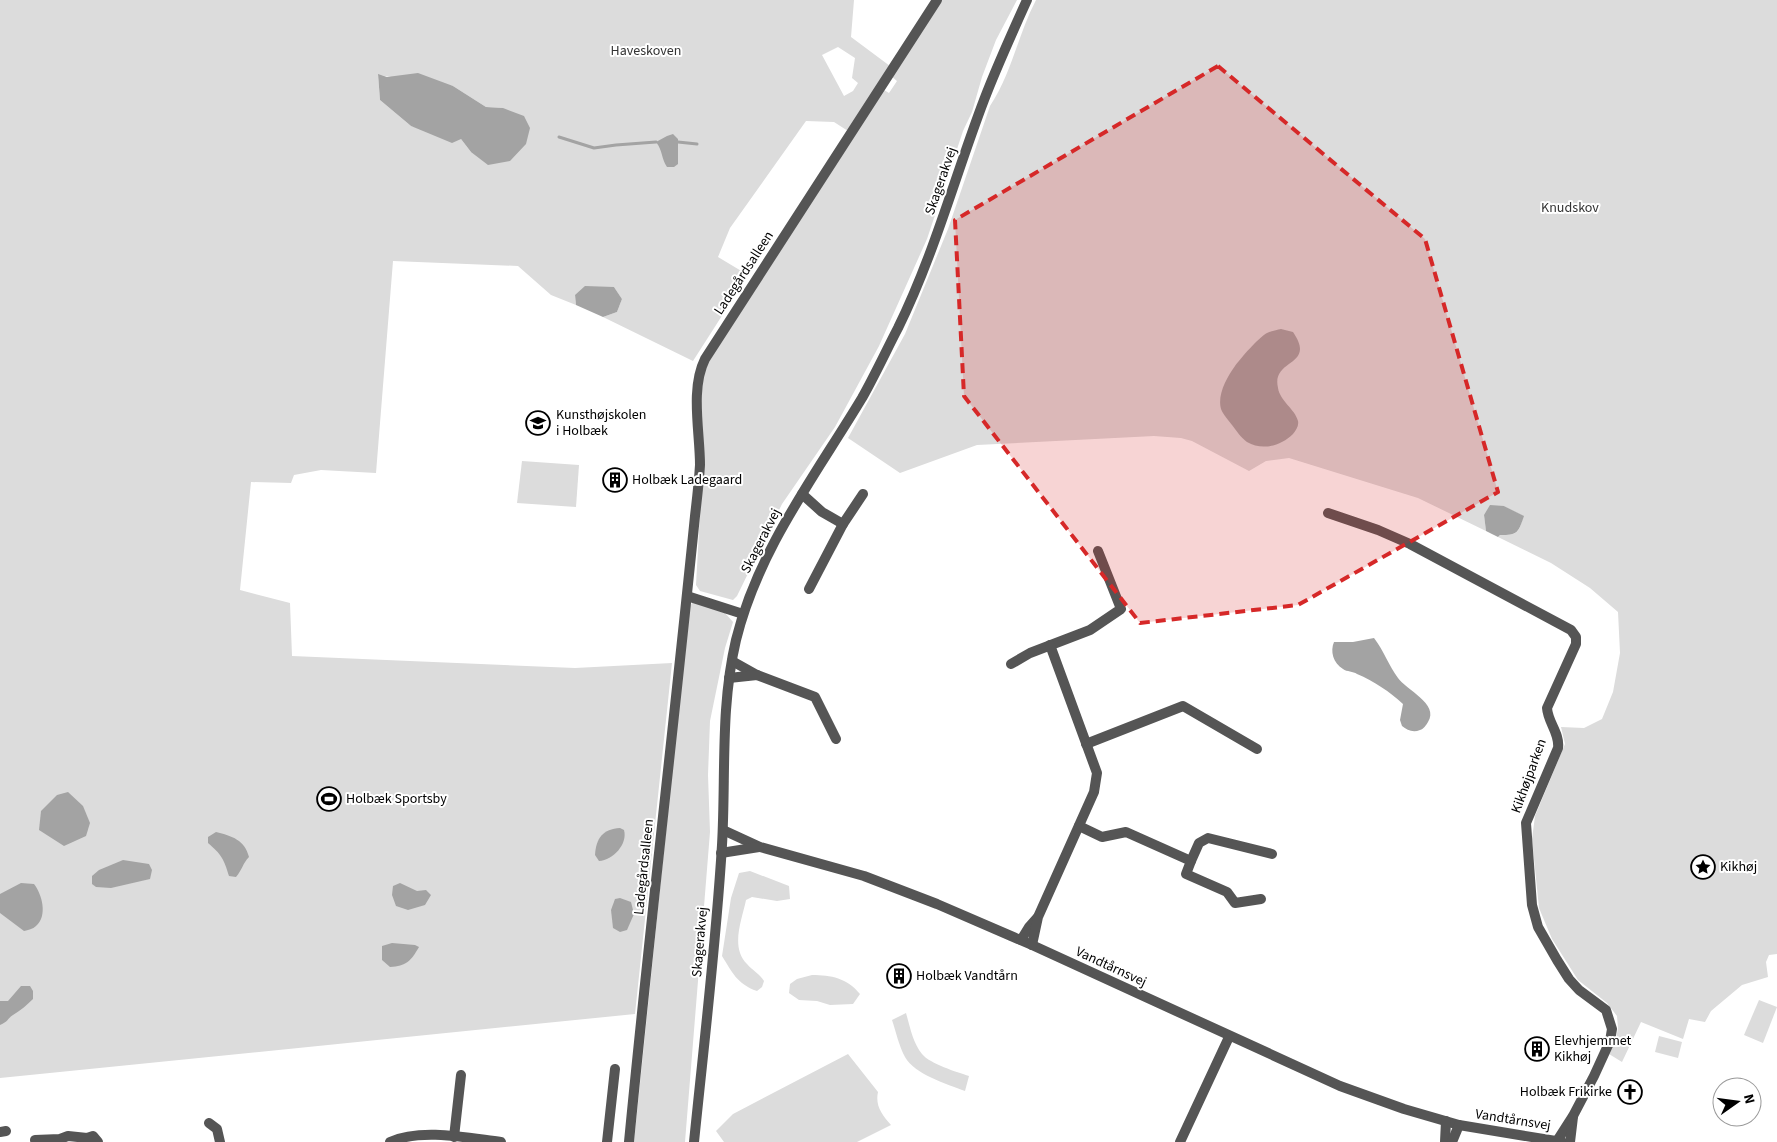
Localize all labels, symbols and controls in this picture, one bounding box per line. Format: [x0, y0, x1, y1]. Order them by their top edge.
park label: Haveskoven [611, 41, 681, 61]
street label: Skagerakvej [920, 144, 962, 218]
park label: Knudskov [1541, 198, 1599, 218]
street label: Ladegårdsalleen [709, 227, 779, 319]
place label: Kunsthøjskolen i Holbæk [556, 405, 646, 441]
school or university icon: Kunsthøjskolen i Holbæk [525, 410, 551, 436]
building icon: Holbæk Ladegaard [602, 467, 628, 493]
place label: Holbæk Ladegaard [632, 470, 742, 490]
street label: Skagerakvej [736, 505, 786, 577]
street label: Kikhøjparken [1506, 736, 1552, 816]
sports icon: Holbæk Sportsby [316, 786, 342, 812]
place label: Holbæk Sportsby [346, 789, 447, 809]
street label: Ladegårdsalleen [629, 818, 659, 916]
place icon: Kikhøj [1690, 854, 1716, 880]
place label: Kikhøj [1720, 857, 1757, 877]
street label: Skagerakvej [687, 906, 713, 978]
street label: Vandtårnsvej [1072, 942, 1150, 992]
building icon: Holbæk Vandtårn [886, 963, 912, 989]
place label: Holbæk Vandtårn [916, 966, 1018, 986]
place label: Elevhjemmet Kikhøj [1554, 1031, 1632, 1067]
building icon: Elevhjemmet Kikhøj [1524, 1036, 1550, 1062]
north arrow [1712, 1077, 1762, 1127]
church icon: Holbæk Frikirke [1617, 1079, 1643, 1105]
place label: Holbæk Frikirke [1520, 1082, 1612, 1102]
text: N [1738, 1092, 1759, 1106]
street label: Vandtårnsvej [1474, 1104, 1552, 1136]

